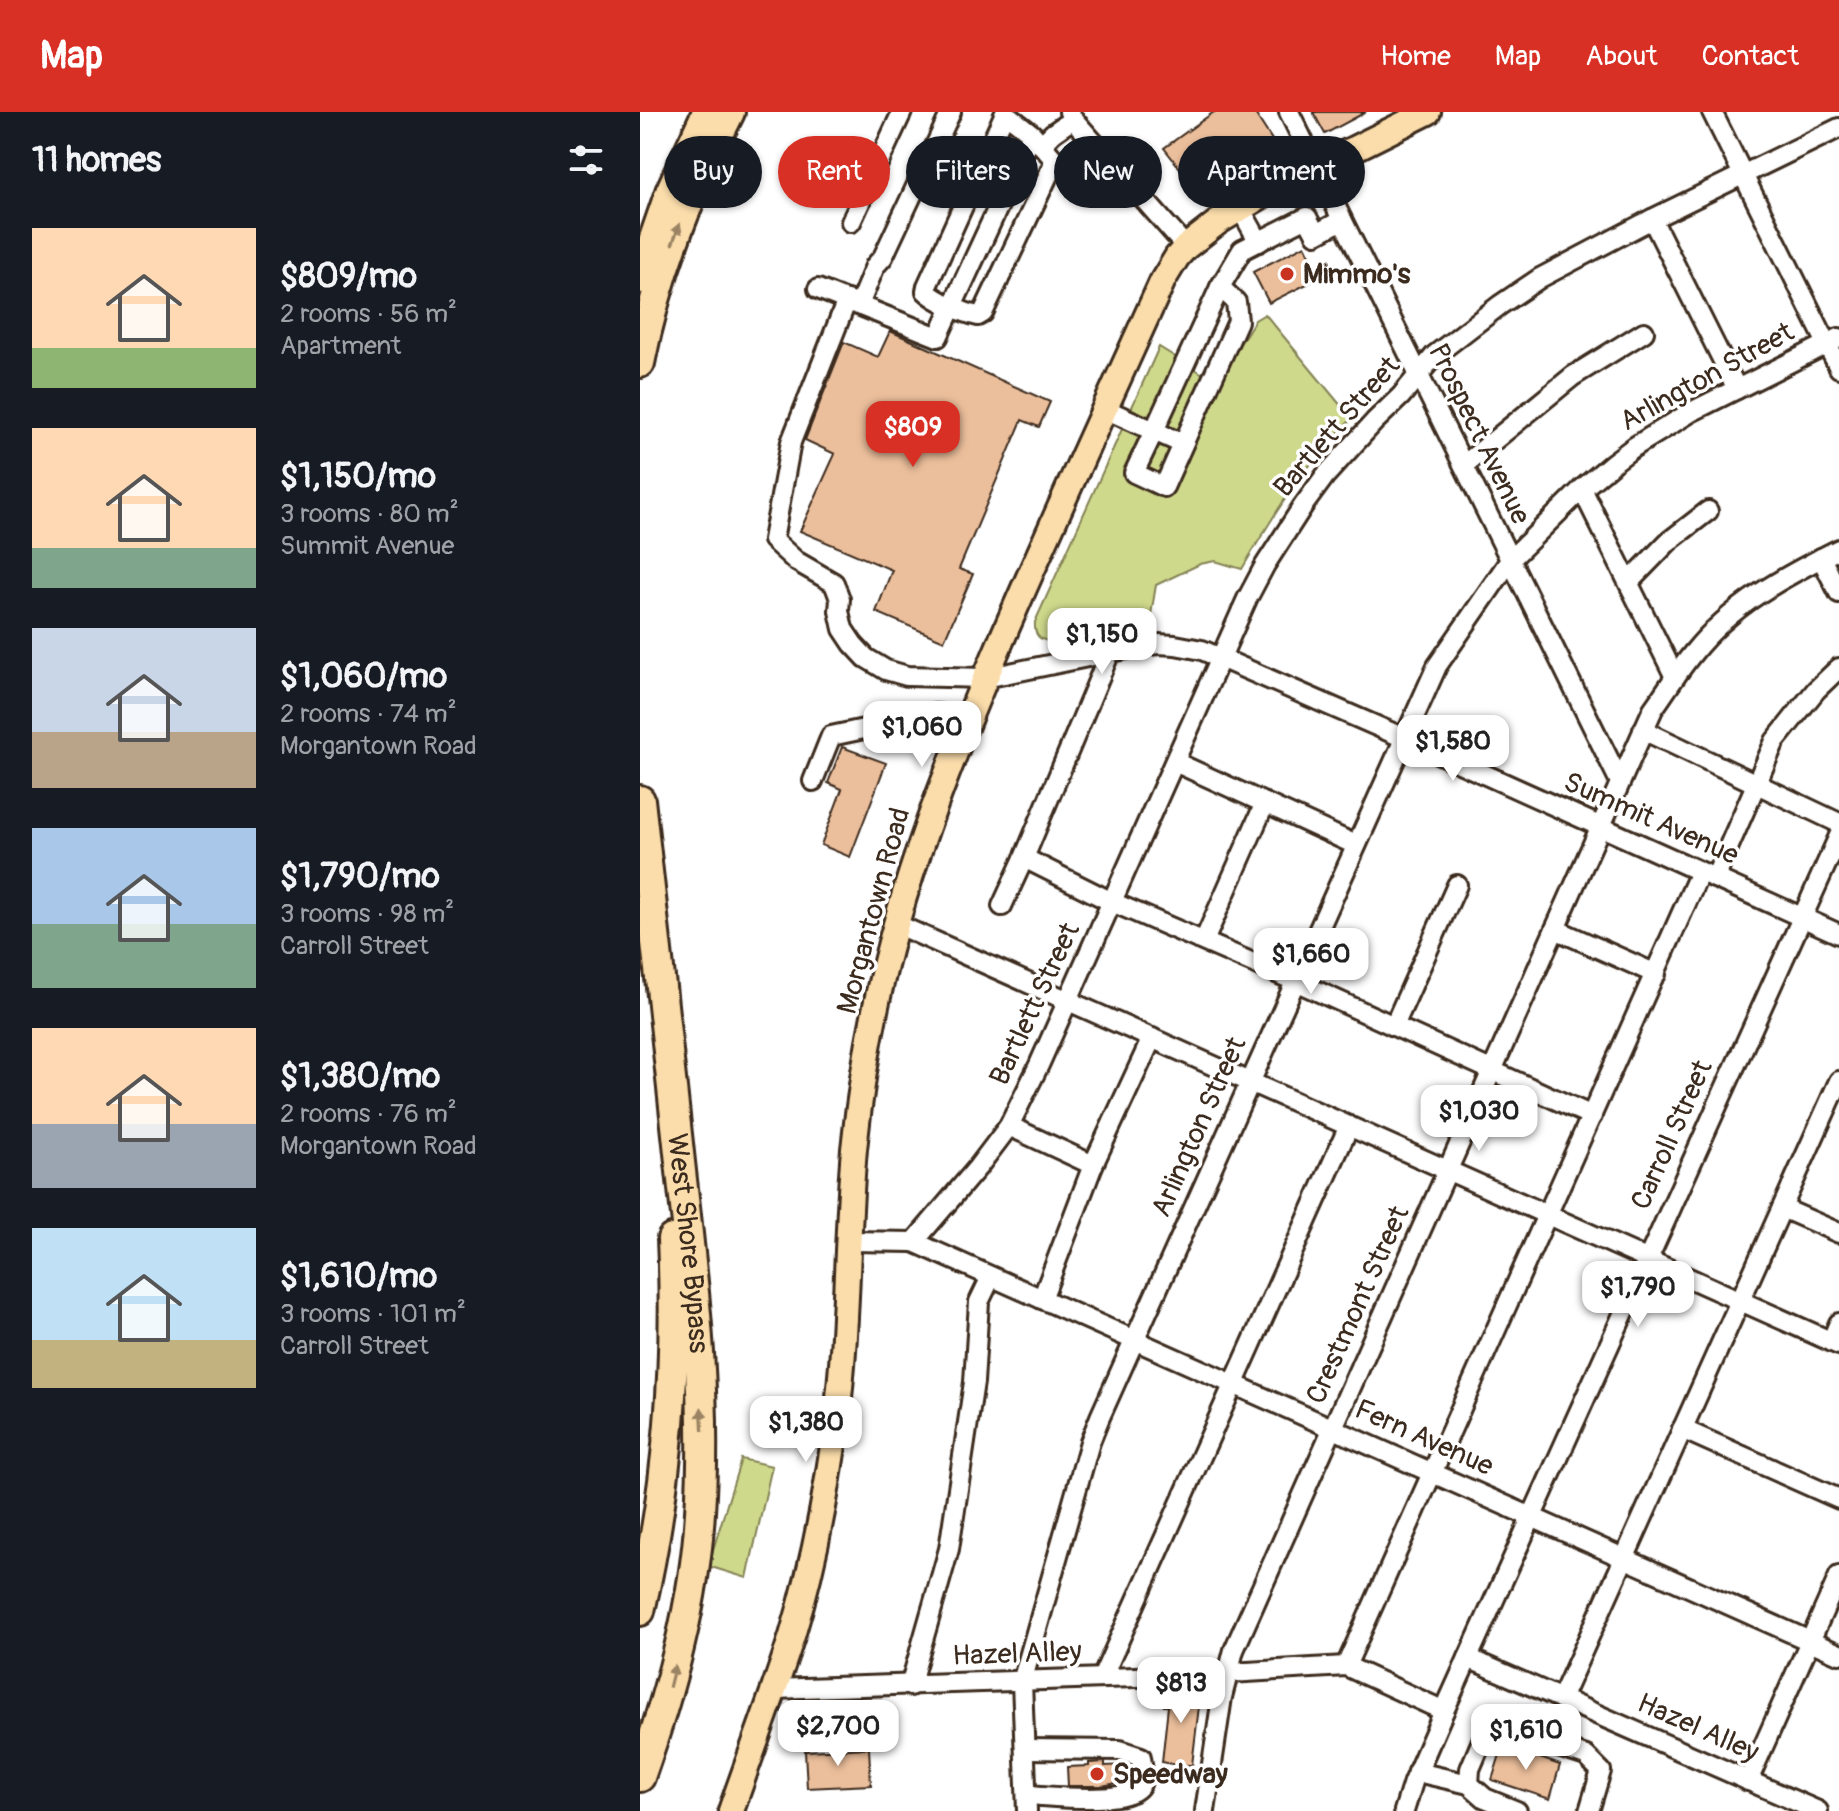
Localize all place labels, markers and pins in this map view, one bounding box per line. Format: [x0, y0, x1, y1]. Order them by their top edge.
place label: Mimmo's [1303, 257, 1411, 292]
marker: Mimmo's [1278, 265, 1296, 283]
pin: $809 [866, 401, 960, 469]
pin: $1,150 [1037, 608, 1167, 676]
pin: $1,060 [857, 701, 987, 769]
pin: $1,580 [1388, 715, 1518, 783]
pin: $1,660 [1246, 928, 1376, 996]
pin: $1,030 [1414, 1085, 1544, 1153]
pin: $1,790 [1573, 1261, 1703, 1329]
pin: $1,380 [741, 1396, 871, 1464]
pin: $813 [1134, 1657, 1228, 1725]
pin: $2,700 [773, 1700, 903, 1768]
pin: $1,610 [1461, 1704, 1591, 1772]
place label: Speedway [1113, 1757, 1228, 1792]
marker: Speedway [1088, 1765, 1106, 1783]

